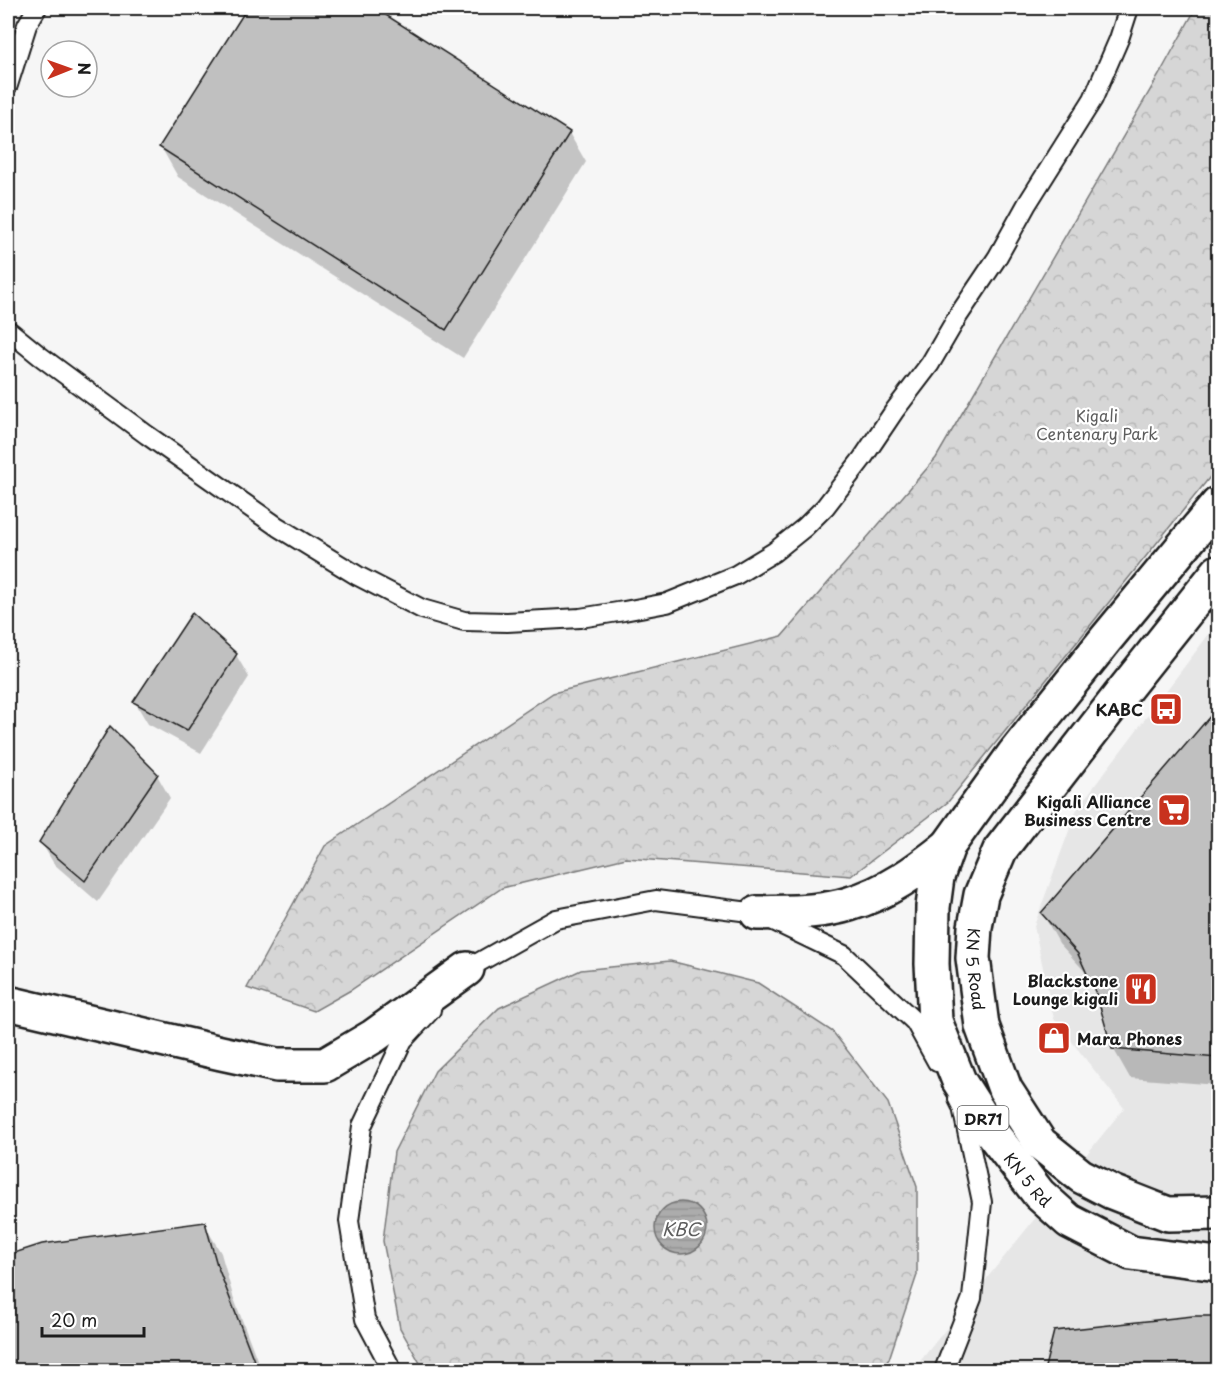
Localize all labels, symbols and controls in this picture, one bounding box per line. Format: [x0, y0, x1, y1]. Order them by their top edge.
north arrow [39, 39, 99, 99]
text: N [73, 62, 97, 75]
park label: Kigali Centenary Park [1036, 403, 1158, 445]
bus stop icon: KABC [1148, 691, 1184, 727]
place label: KABC [1096, 697, 1143, 721]
place label: Kigali Alliance Business Centre [1024, 789, 1151, 831]
supermarket icon: Kigali Alliance Business Centre [1156, 792, 1192, 828]
street label: KN 5 Road [961, 927, 992, 1012]
place label: Blackstone Lounge kigali [1013, 968, 1118, 1010]
restaurant icon: Blackstone Lounge kigali [1123, 971, 1159, 1007]
shop icon: Mara Phones [1036, 1020, 1072, 1056]
place label: Mara Phones [1077, 1026, 1183, 1050]
road number: DR71 [958, 1106, 1008, 1130]
street label: KN 5 Rd [999, 1147, 1057, 1212]
water label: KBC [662, 1215, 702, 1242]
scale bar [42, 1300, 144, 1338]
text: 20 m [51, 1306, 97, 1333]

